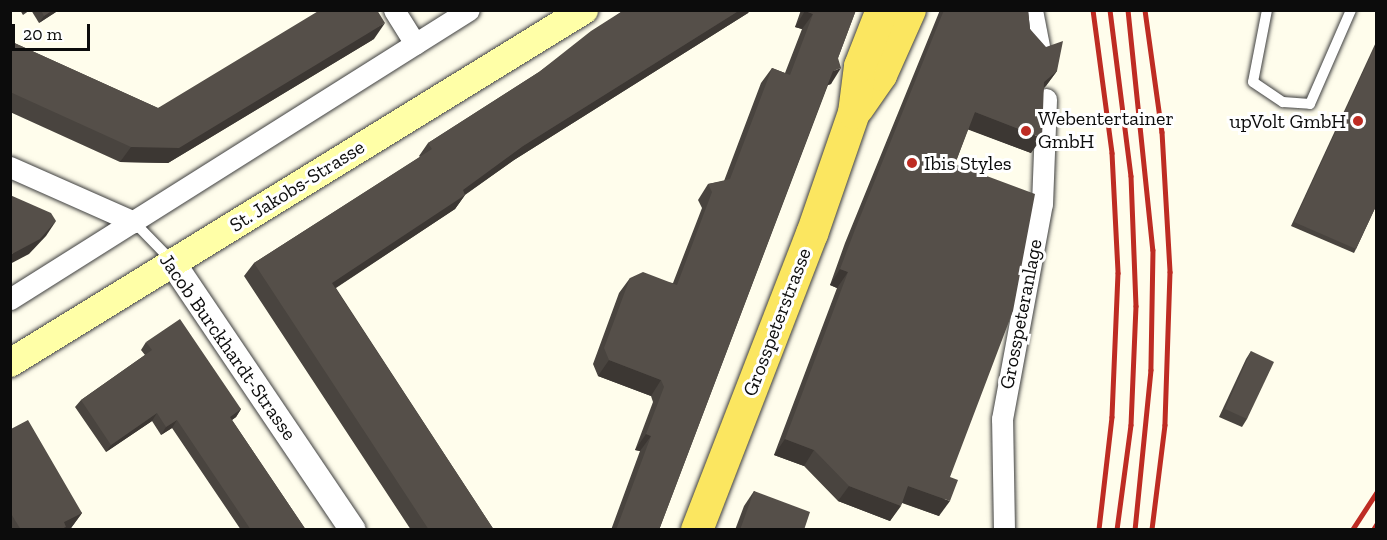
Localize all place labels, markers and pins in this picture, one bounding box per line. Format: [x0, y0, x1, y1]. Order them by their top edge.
place label: Webentertainer GmbH [1038, 107, 1174, 154]
place label: upVolt GmbH [1229, 109, 1346, 133]
marker: upVolt GmbH [1351, 114, 1365, 128]
marker: Webentertainer GmbH [1019, 124, 1033, 138]
place label: Ibis Styles [924, 151, 1012, 175]
marker: Ibis Styles [905, 156, 919, 170]

